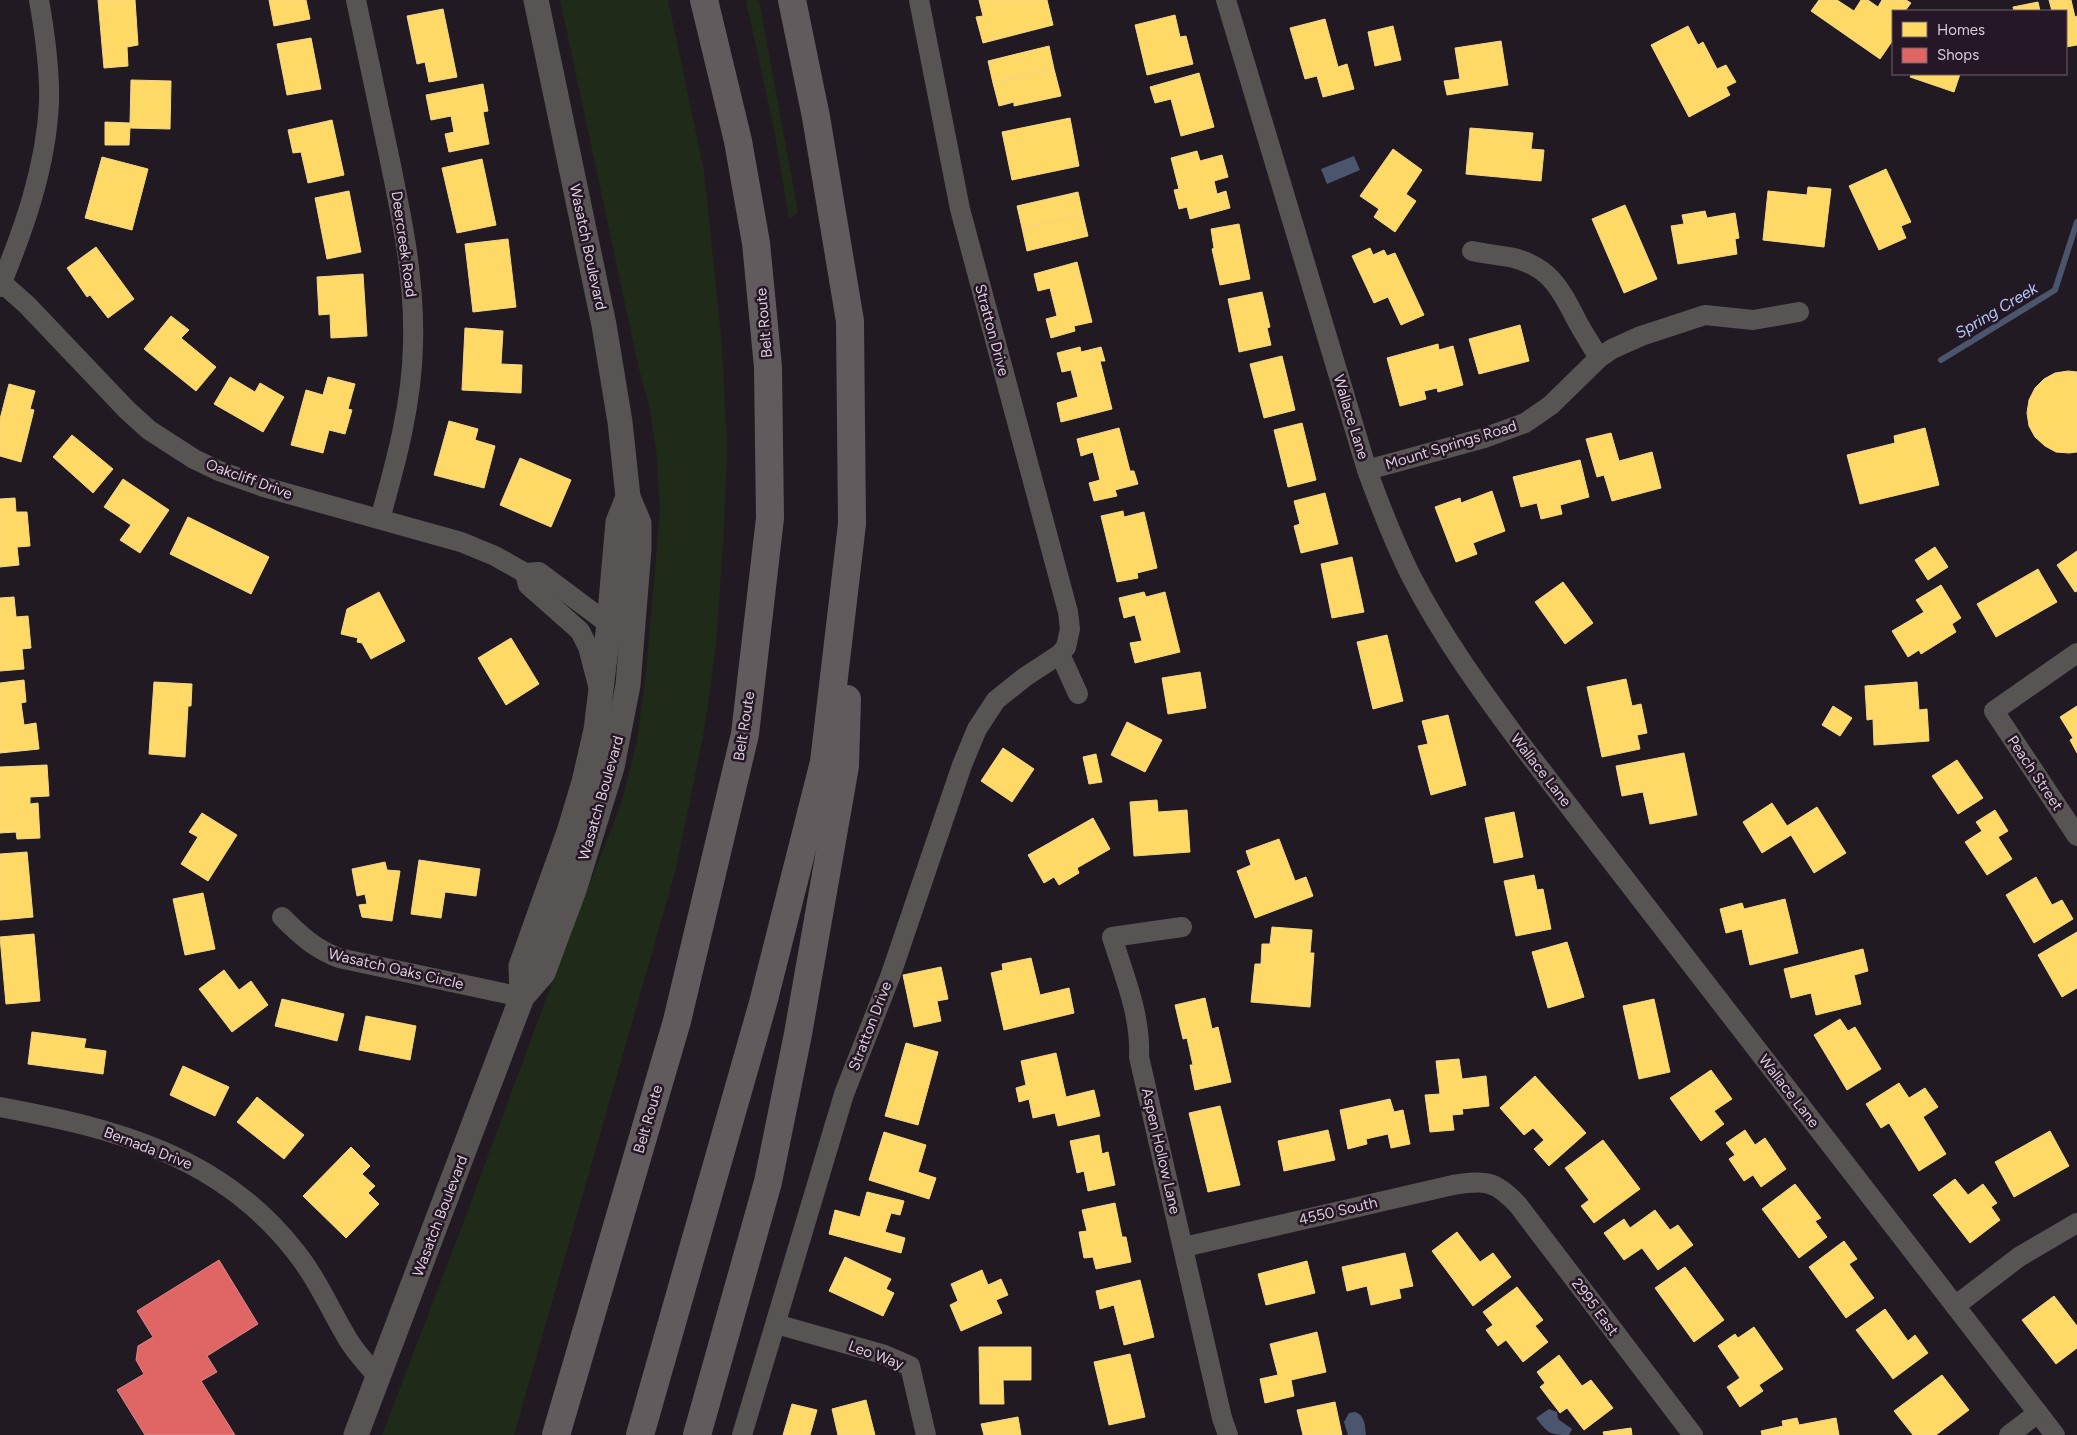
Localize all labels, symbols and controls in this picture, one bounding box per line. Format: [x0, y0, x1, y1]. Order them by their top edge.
legend [1892, 10, 2067, 75]
text: Homes [1937, 21, 1985, 39]
text: Shops [1937, 46, 1979, 64]
street label: Wasatch Boulevard [566, 182, 610, 312]
street label: Deercreek Road [388, 190, 420, 298]
water label: Spring Creek [1952, 278, 2042, 343]
street label: Stratton Drive [971, 282, 1013, 378]
street label: Belt Route [752, 287, 776, 359]
street label: Wallace Lane [1330, 372, 1372, 462]
street label: Mount Springs Road [1383, 416, 1519, 474]
street label: Oakcliff Drive [203, 455, 295, 503]
street label: Belt Route [730, 690, 758, 762]
street label: Wallace Lane [1507, 730, 1575, 810]
street label: Peach Street [2003, 732, 2067, 814]
street label: Wasatch Boulevard [575, 734, 627, 862]
street label: Wasatch Oaks Circle [327, 945, 465, 993]
street label: Stratton Drive [845, 979, 895, 1073]
street label: Wallace Lane [1755, 1051, 1823, 1131]
street label: Belt Route [630, 1083, 666, 1155]
street label: Aspen Hollow Lane [1138, 1086, 1184, 1216]
street label: Bernada Drive [101, 1123, 195, 1173]
street label: Wasatch Boulevard [409, 1153, 471, 1279]
street label: 4550 South [1297, 1193, 1379, 1229]
street label: 2995 East [1568, 1275, 1623, 1339]
street label: Leo Way [846, 1337, 906, 1373]

